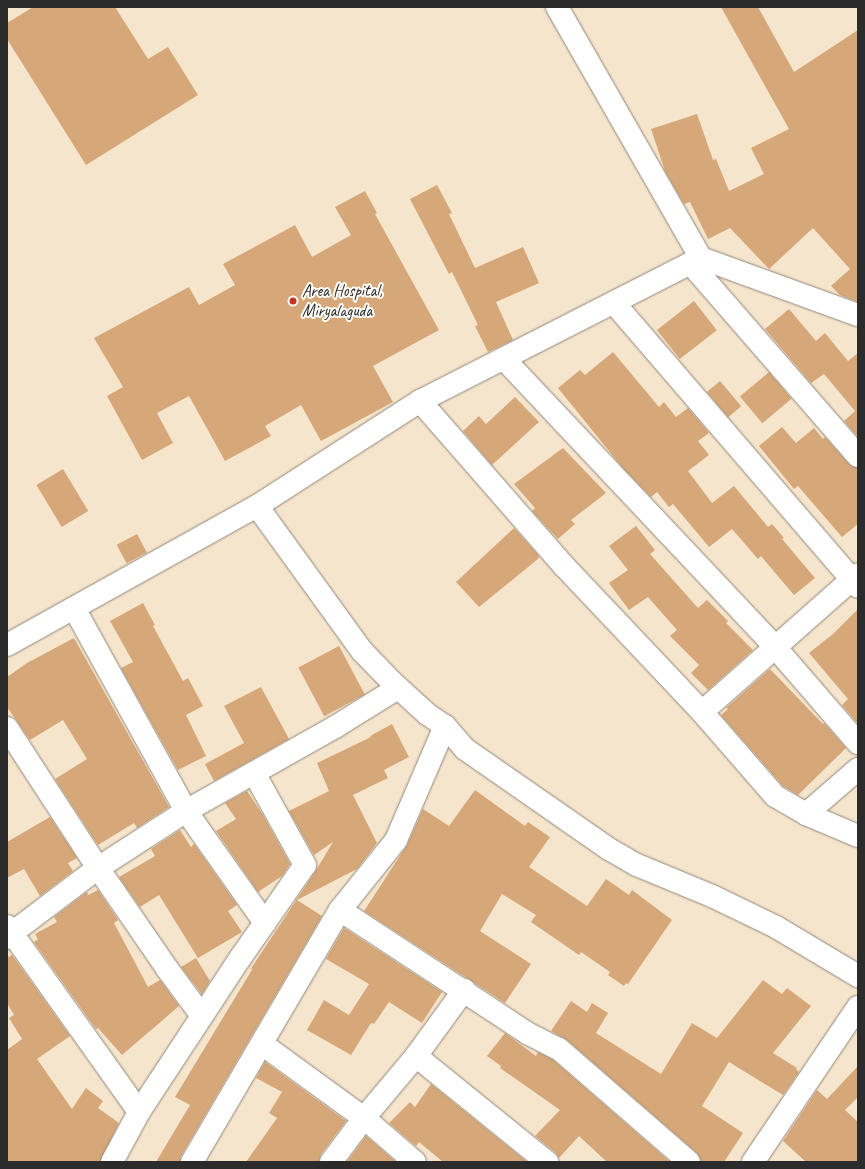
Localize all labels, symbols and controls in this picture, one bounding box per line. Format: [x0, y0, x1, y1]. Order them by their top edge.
place label: Area Hospital, Miryalaguda [302, 281, 383, 321]
marker: Area Hospital, Miryalaguda [287, 295, 299, 307]

